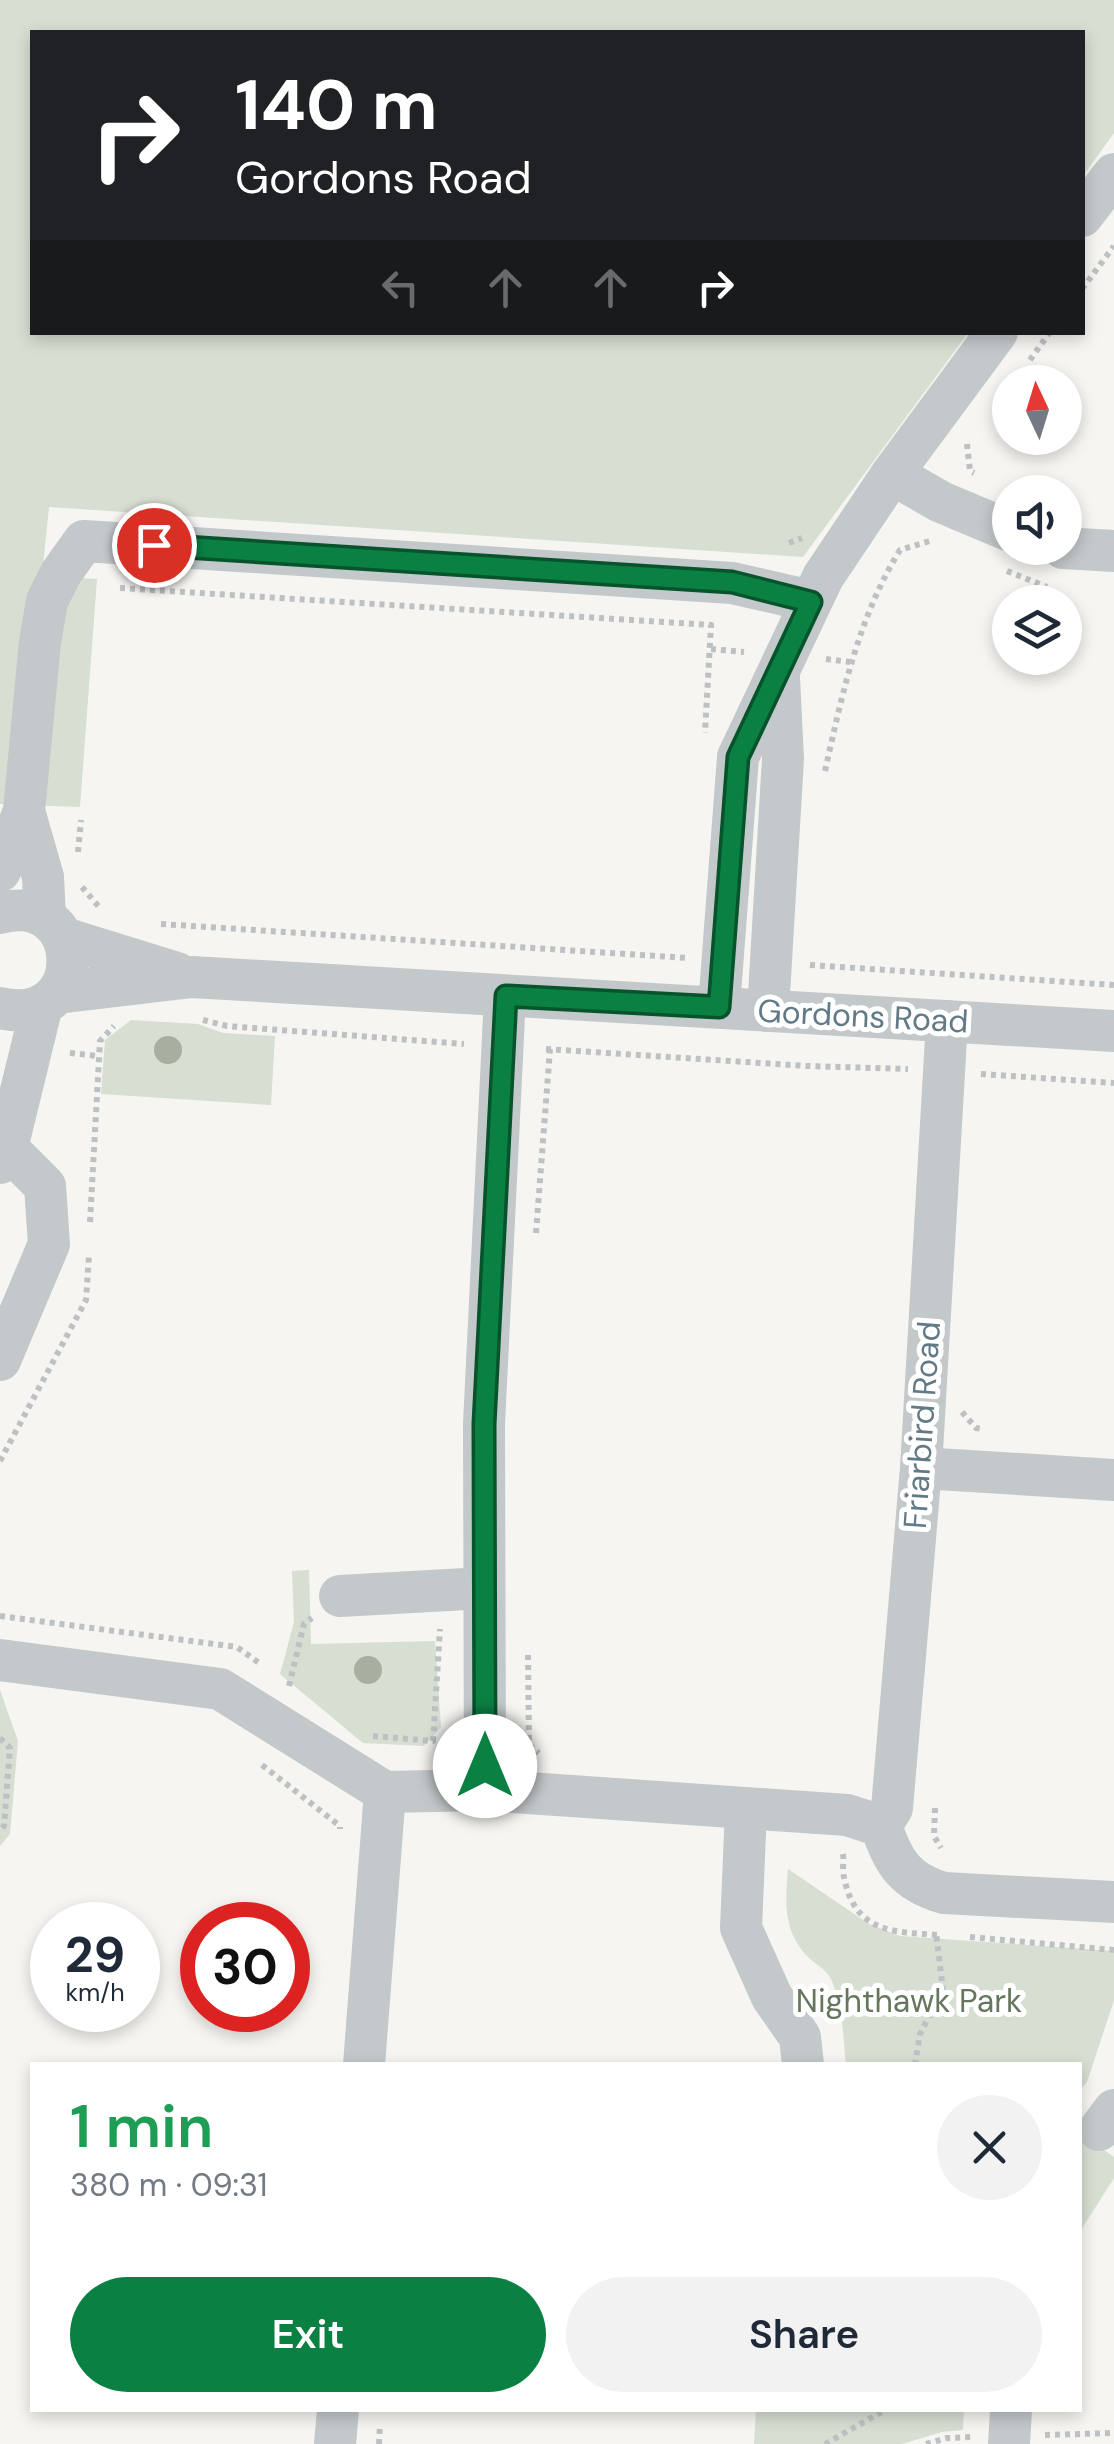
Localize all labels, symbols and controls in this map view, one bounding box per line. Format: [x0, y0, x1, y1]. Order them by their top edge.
text: 140 m [235, 60, 438, 151]
icon: right [70, 70, 200, 200]
text: Gordons Road [235, 148, 532, 207]
icon: left [373, 260, 428, 315]
icon: ahead [478, 260, 533, 315]
icon: ahead [583, 260, 638, 315]
icon: right [688, 260, 743, 315]
north arrow [992, 365, 1082, 455]
map controls [992, 365, 1082, 675]
button: sound [992, 475, 1082, 565]
pin [112, 503, 197, 588]
icon: arrive [127, 518, 182, 573]
button: layers [992, 585, 1082, 675]
street label: Gordons Road [757, 990, 969, 1042]
street label: Friarbird Road [894, 1320, 950, 1530]
position arrow [433, 1714, 537, 1818]
speed limit sign: 30 [180, 1902, 310, 2032]
text: 29 [65, 1922, 125, 1988]
text: km/h [65, 1976, 125, 2009]
park label: Nighthawk Park [796, 1980, 1022, 2022]
text: 1 min [70, 2087, 213, 2166]
button: close [937, 2095, 1042, 2200]
text: 380 m · 09:31 [70, 2164, 267, 2206]
button: Exit [70, 2277, 546, 2392]
button: Share [566, 2277, 1042, 2392]

